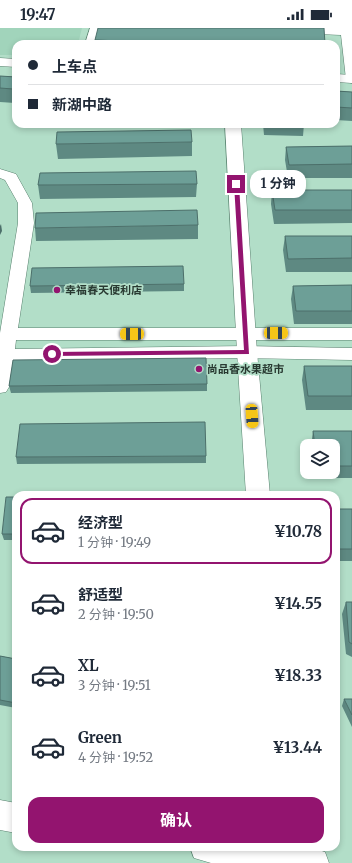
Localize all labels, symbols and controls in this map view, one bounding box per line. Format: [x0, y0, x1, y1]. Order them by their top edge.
text: 19:47 [20, 5, 56, 24]
text: 上车点 [52, 57, 97, 76]
text: 新湖中路 [52, 95, 112, 114]
callout: 1 分钟 [250, 170, 306, 198]
route end [227, 175, 245, 193]
text: 1 分钟 [260, 175, 296, 192]
place label: 幸福春天便利店 [65, 283, 142, 297]
marker: 幸福春天便利店 [52, 285, 62, 295]
car [264, 327, 288, 339]
car [120, 328, 144, 340]
route start [43, 345, 61, 363]
place label: 尚品香水果超市 [207, 362, 284, 376]
marker: 尚品香水果超市 [194, 364, 204, 374]
car [245, 404, 259, 428]
map controls [300, 439, 340, 479]
button: layers [300, 439, 340, 479]
icon: car [30, 513, 66, 549]
text: 经济型 [78, 513, 123, 532]
text: ¥10.78 [274, 522, 322, 541]
text: 1 分钟 · 19:49 [78, 534, 151, 551]
icon: car [30, 585, 66, 621]
text: 舒适型 [78, 585, 123, 604]
text: ¥14.55 [274, 594, 322, 613]
text: 2 分钟 · 19:50 [78, 606, 154, 623]
text: XL [78, 656, 99, 675]
icon: car [30, 657, 66, 693]
text: ¥18.33 [274, 666, 322, 685]
text: 3 分钟 · 19:51 [78, 677, 151, 694]
text: Green [78, 728, 122, 747]
icon: car [30, 729, 66, 765]
text: ¥13.44 [273, 738, 322, 757]
text: 4 分钟 · 19:52 [78, 749, 153, 766]
button: 确认 [28, 797, 324, 843]

